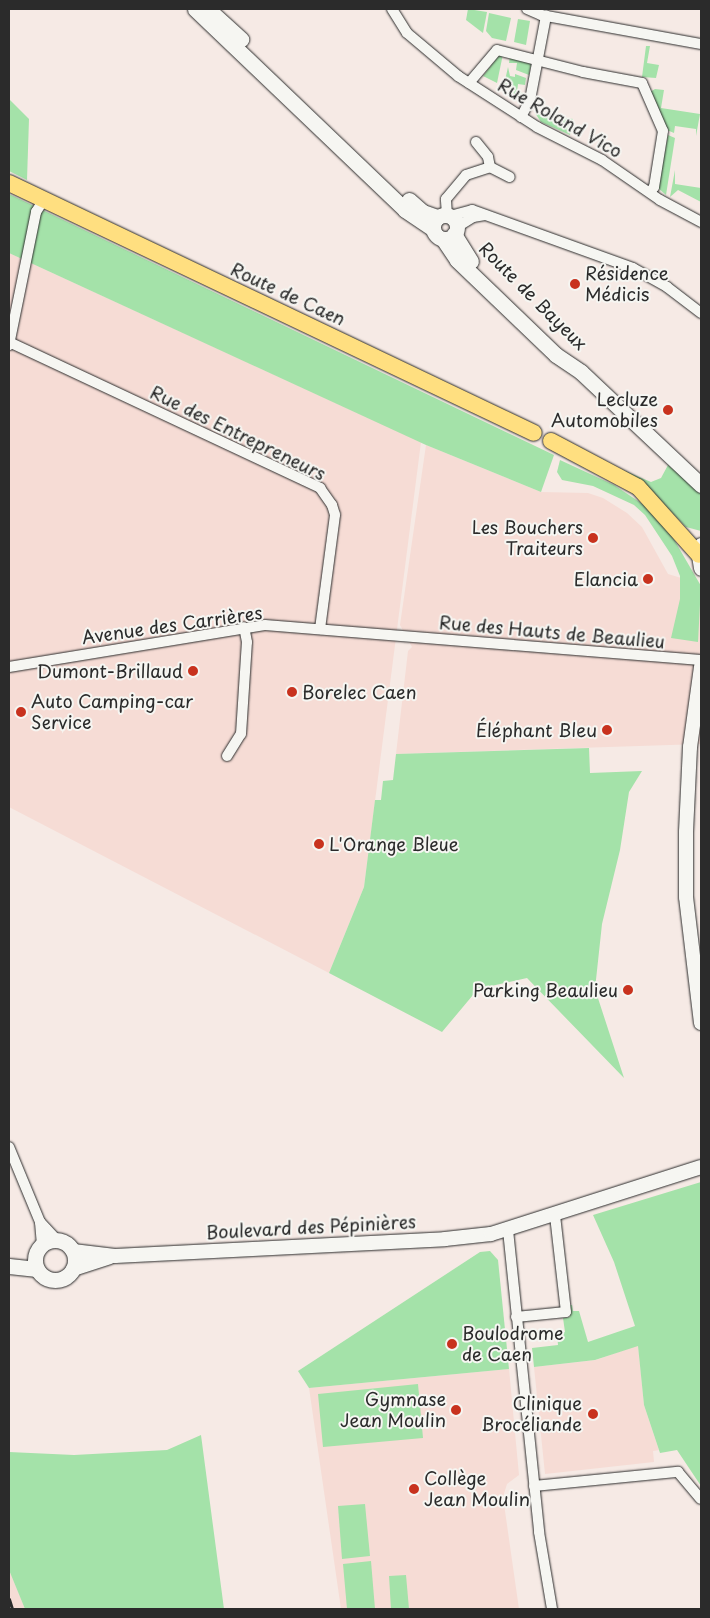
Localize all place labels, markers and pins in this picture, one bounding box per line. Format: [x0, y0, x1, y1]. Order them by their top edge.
place label: Résidence Médicis [585, 263, 669, 306]
marker: Résidence Médicis [569, 278, 581, 290]
place label: Lecluze Automobiles [551, 389, 658, 432]
marker: Lecluze Automobiles [662, 404, 674, 416]
place label: Les Bouchers Traiteurs [470, 517, 583, 560]
marker: Les Bouchers Traiteurs [587, 532, 599, 544]
place label: Elancia [574, 568, 638, 590]
marker: Elancia [642, 573, 654, 585]
place label: Dumont-Brillaud [37, 660, 183, 682]
marker: Dumont-Brillaud [187, 665, 199, 677]
place label: Borelec Caen [302, 681, 418, 703]
marker: Borelec Caen [286, 686, 298, 698]
place label: Auto Camping-car Service [31, 691, 194, 734]
marker: Auto Camping-car Service [15, 706, 27, 718]
place label: Éléphant Bleu [476, 719, 597, 741]
marker: Éléphant Bleu [601, 724, 613, 736]
place label: L'Orange Bleue [329, 833, 459, 855]
marker: L'Orange Bleue [313, 838, 325, 850]
place label: Parking Beaulieu [470, 979, 618, 1001]
marker: Parking Beaulieu [622, 984, 634, 996]
place label: Boulodrome de Caen [462, 1323, 564, 1366]
marker: Boulodrome de Caen [446, 1338, 458, 1350]
place label: Gymnase Jean Moulin [340, 1389, 446, 1432]
place label: Clinique Brocéliande [481, 1393, 582, 1436]
marker: Gymnase Jean Moulin [450, 1404, 462, 1416]
marker: Clinique Brocéliande [586, 1407, 600, 1421]
place label: Collège Jean Moulin [424, 1468, 530, 1510]
marker: Collège Jean Moulin [408, 1483, 420, 1495]

